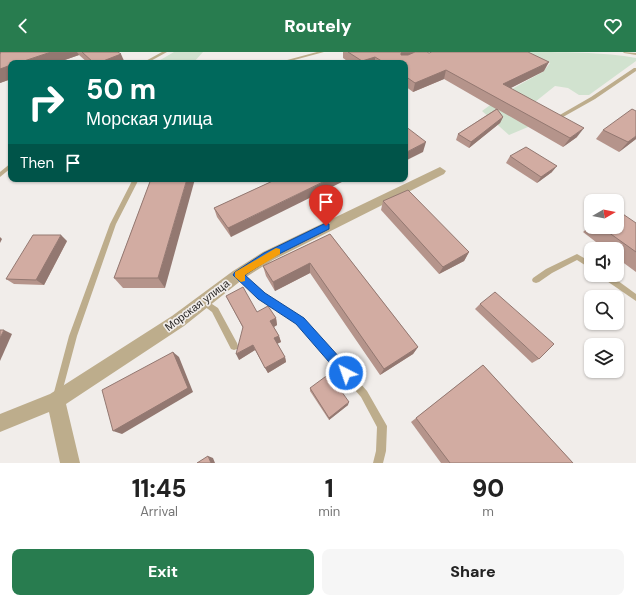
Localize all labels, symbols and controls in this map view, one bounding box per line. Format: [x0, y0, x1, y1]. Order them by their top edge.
text: Routely [284, 14, 352, 38]
icon: back [12, 15, 34, 37]
icon: heart [602, 15, 624, 37]
text: 50 m [86, 71, 156, 108]
icon: right [20, 76, 72, 128]
text: Морская улица [86, 107, 213, 131]
icon: arrive [62, 152, 84, 174]
text: Then [20, 153, 54, 173]
pin [309, 185, 343, 226]
icon: arrive [315, 191, 337, 213]
north arrow [584, 194, 624, 234]
map controls [584, 194, 624, 378]
button: sound [584, 242, 624, 282]
street label: Морская улица [162, 276, 233, 334]
button: search [584, 290, 624, 330]
button: layers [584, 338, 624, 378]
position arrow [325, 352, 367, 394]
text: 11:45 [132, 473, 186, 504]
text: 1 [325, 473, 334, 504]
text: 90 [472, 473, 504, 504]
text: Arrival [140, 503, 178, 520]
text: min [318, 503, 340, 520]
text: m [482, 503, 494, 520]
button: Exit [12, 549, 314, 595]
button: Share [322, 549, 624, 595]

